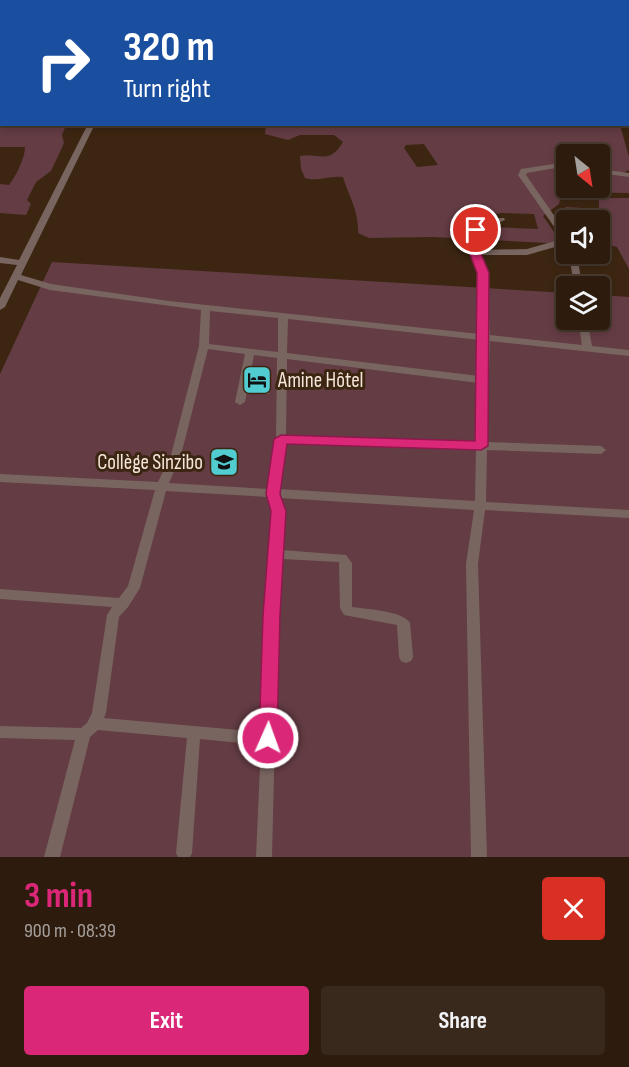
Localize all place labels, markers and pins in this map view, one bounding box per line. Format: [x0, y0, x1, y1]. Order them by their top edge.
pin [450, 204, 501, 255]
hotel icon: Amine Hôtel [241, 364, 273, 396]
place label: Amine Hôtel [277, 368, 364, 393]
school or university icon: Collège Sinzibo [208, 446, 240, 478]
place label: Collège Sinzibo [97, 450, 203, 475]

